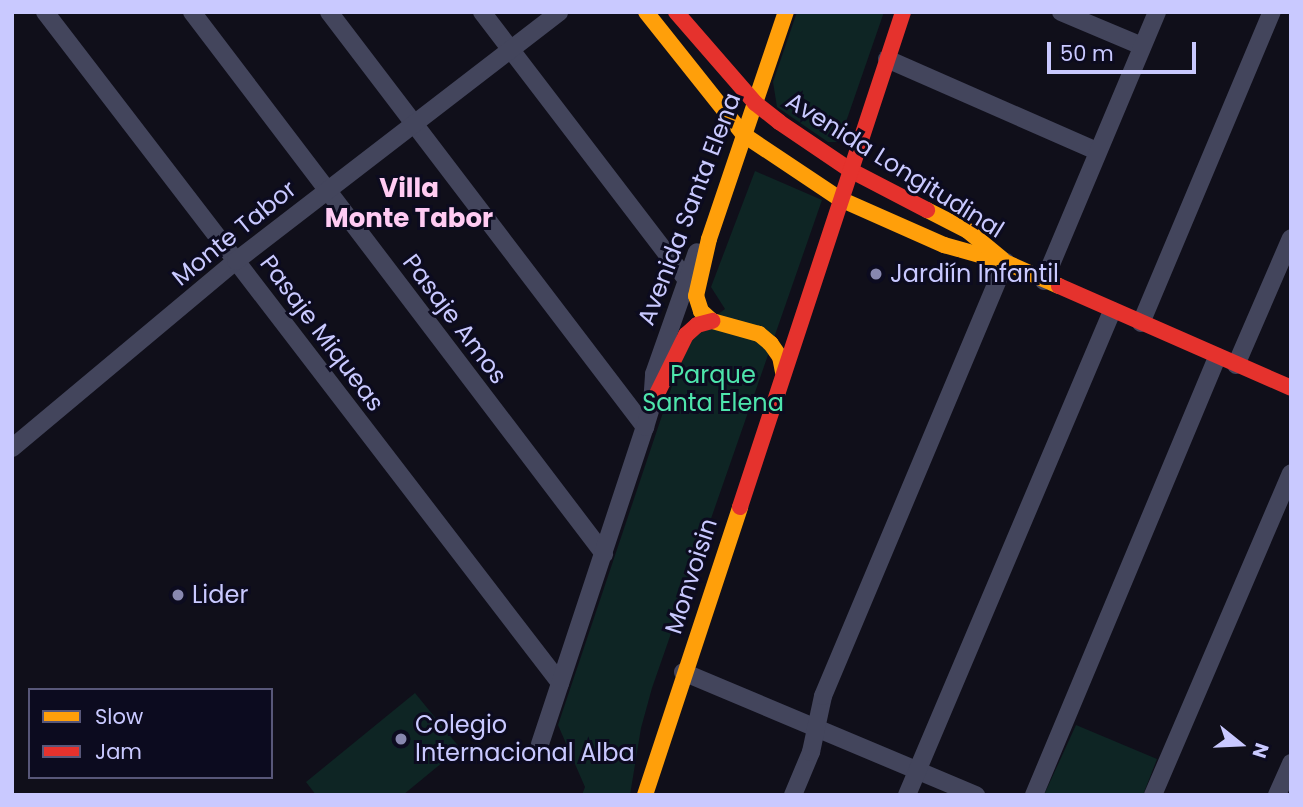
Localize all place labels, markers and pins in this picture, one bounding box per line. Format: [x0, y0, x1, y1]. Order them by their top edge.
place label: Jardiín Infantil [890, 260, 1059, 288]
marker: Jardiín Infantil [868, 266, 884, 282]
place label: Lider [192, 581, 248, 609]
marker: Lider [170, 587, 186, 603]
place label: Colegio Internacional Alba [415, 711, 635, 767]
marker: Colegio Internacional Alba [393, 731, 409, 747]

